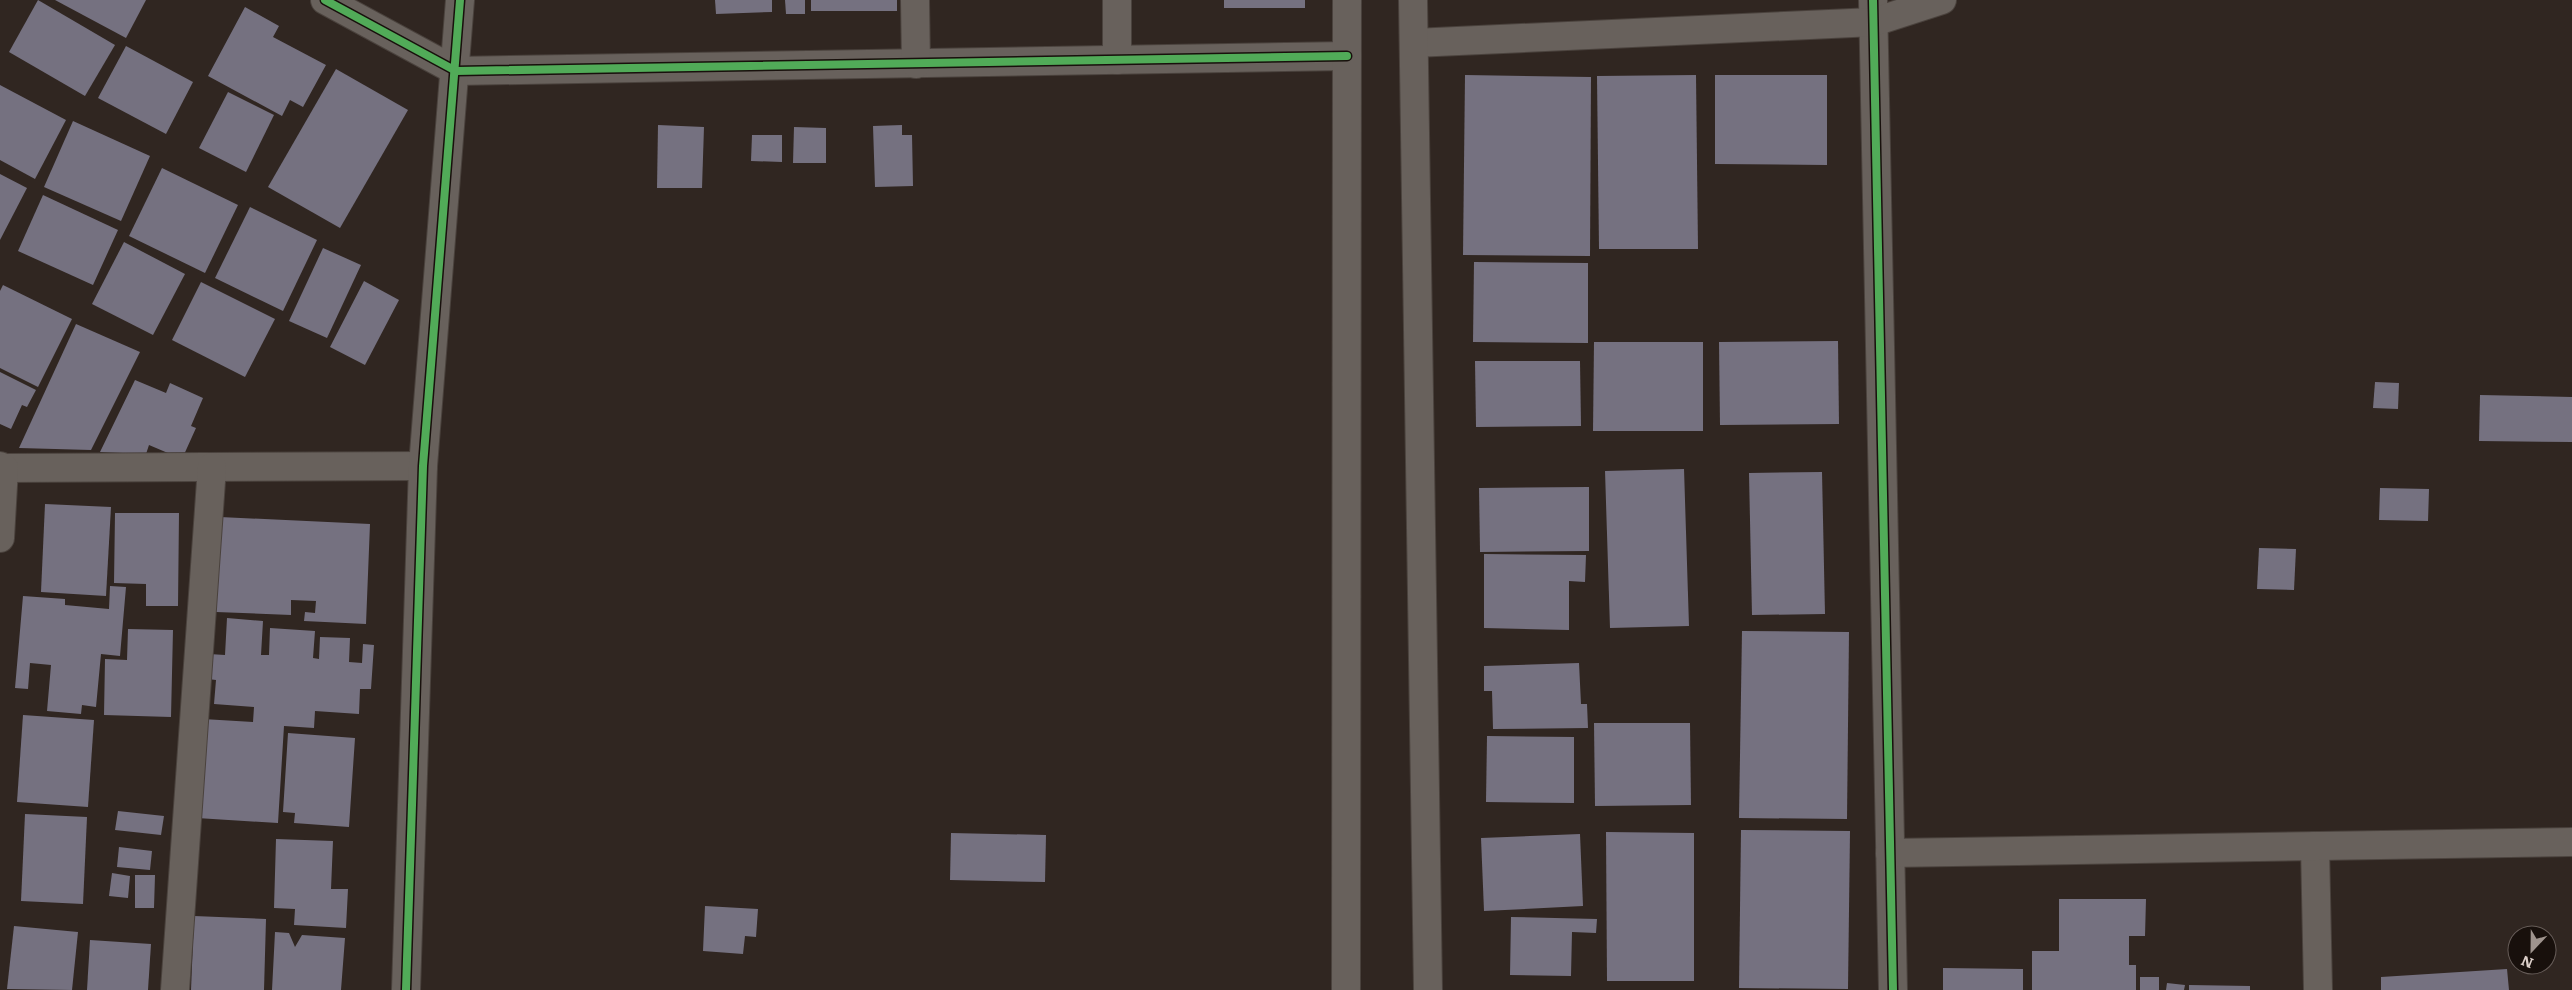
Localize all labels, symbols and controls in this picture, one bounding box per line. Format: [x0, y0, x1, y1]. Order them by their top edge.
north arrow [2507, 925, 2557, 975]
text: N [2517, 951, 2536, 974]

